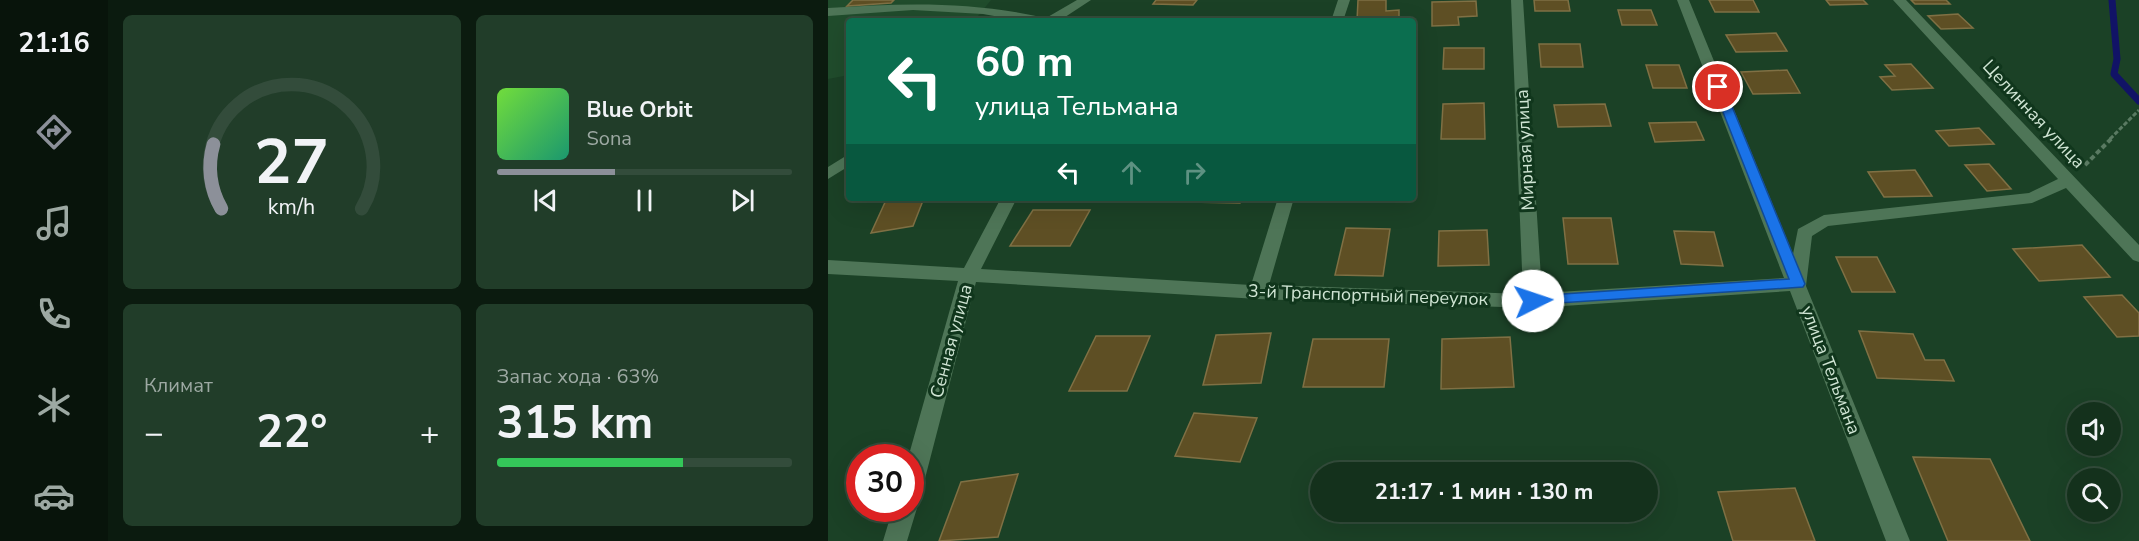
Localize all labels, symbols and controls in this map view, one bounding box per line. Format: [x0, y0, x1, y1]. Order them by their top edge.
text: 21:16 [18, 25, 90, 62]
text: 60 m [975, 34, 1074, 91]
icon: left [876, 42, 954, 120]
street label: Целинная улица [1977, 55, 2091, 173]
pin [1692, 61, 1743, 112]
icon: arrive [1701, 70, 1734, 103]
text: улица Тельмана [975, 88, 1179, 125]
street label: Мирная улица [1510, 89, 1540, 211]
text: Blue Orbit [587, 95, 692, 125]
icon: directions [33, 111, 75, 153]
text: 27 [254, 120, 329, 205]
text: Sona [587, 125, 632, 152]
icon: left [1052, 156, 1085, 189]
icon: ahead [1115, 156, 1148, 189]
icon: right [1178, 156, 1211, 189]
icon: previous [529, 184, 562, 217]
icon: pause [628, 184, 661, 217]
icon: next [726, 184, 759, 217]
text: km/h [268, 193, 315, 223]
icon: music [33, 202, 75, 244]
position arrow [1501, 269, 1565, 333]
street label: 3-й Транспортный переулок [1248, 279, 1489, 311]
street label: Сенная улица [924, 281, 978, 401]
icon: phone [33, 293, 75, 335]
street label: улица Тельмана [1795, 302, 1867, 438]
text: Запас хода · 63% [497, 363, 659, 390]
text: Климат [144, 372, 213, 399]
icon: climate [33, 384, 75, 426]
text: 315 km [497, 393, 653, 454]
text: 22° [256, 402, 327, 463]
map controls [2067, 402, 2121, 522]
button: sound [2067, 402, 2121, 456]
text: − [144, 411, 164, 456]
text: + [420, 411, 440, 456]
speed limit sign: 30 [846, 444, 924, 522]
button: search [2067, 468, 2121, 522]
icon: car [33, 475, 75, 517]
text: 21:17 · 1 мин · 130 m [1375, 477, 1593, 507]

